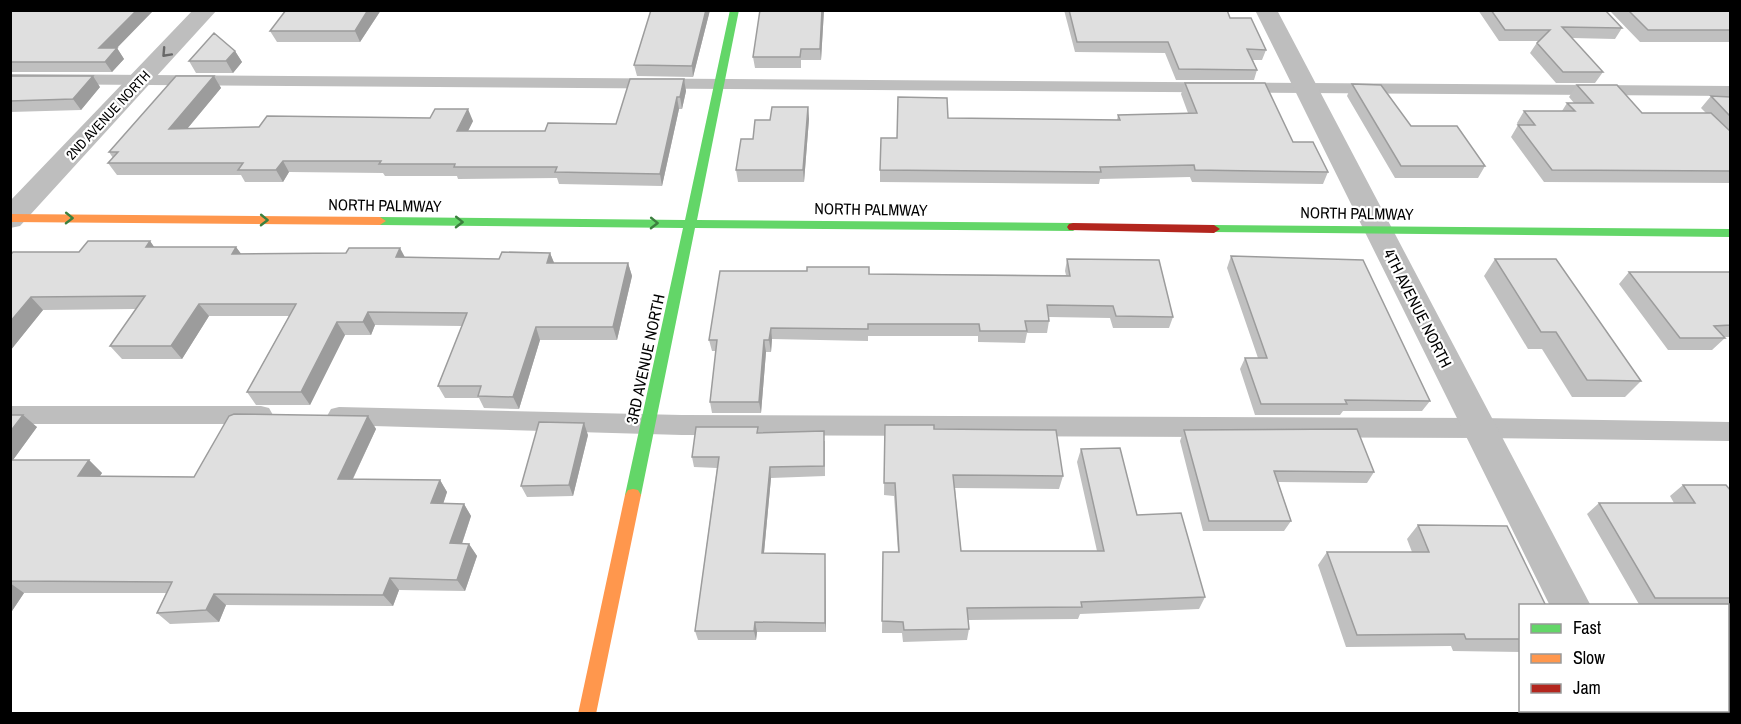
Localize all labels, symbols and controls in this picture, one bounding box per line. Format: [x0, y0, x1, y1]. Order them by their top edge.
one-way arrow [162, 46, 173, 57]
street label: 2ND AVENUE NORTH [62, 67, 154, 163]
street label: NORTH PALMWAY [328, 193, 442, 217]
street label: NORTH PALMWAY [814, 197, 928, 221]
street label: NORTH PALMWAY [1300, 201, 1414, 225]
one-way arrow [64, 212, 73, 224]
one-way arrow [259, 214, 268, 226]
one-way arrow [454, 216, 463, 228]
one-way arrow [649, 217, 658, 230]
street label: 4TH AVENUE NORTH [1379, 245, 1457, 371]
street label: 3RD AVENUE NORTH [620, 292, 670, 426]
legend [1519, 604, 1729, 712]
text: Fast [1573, 615, 1601, 640]
text: Slow [1573, 645, 1605, 670]
text: Jam [1573, 675, 1601, 700]

